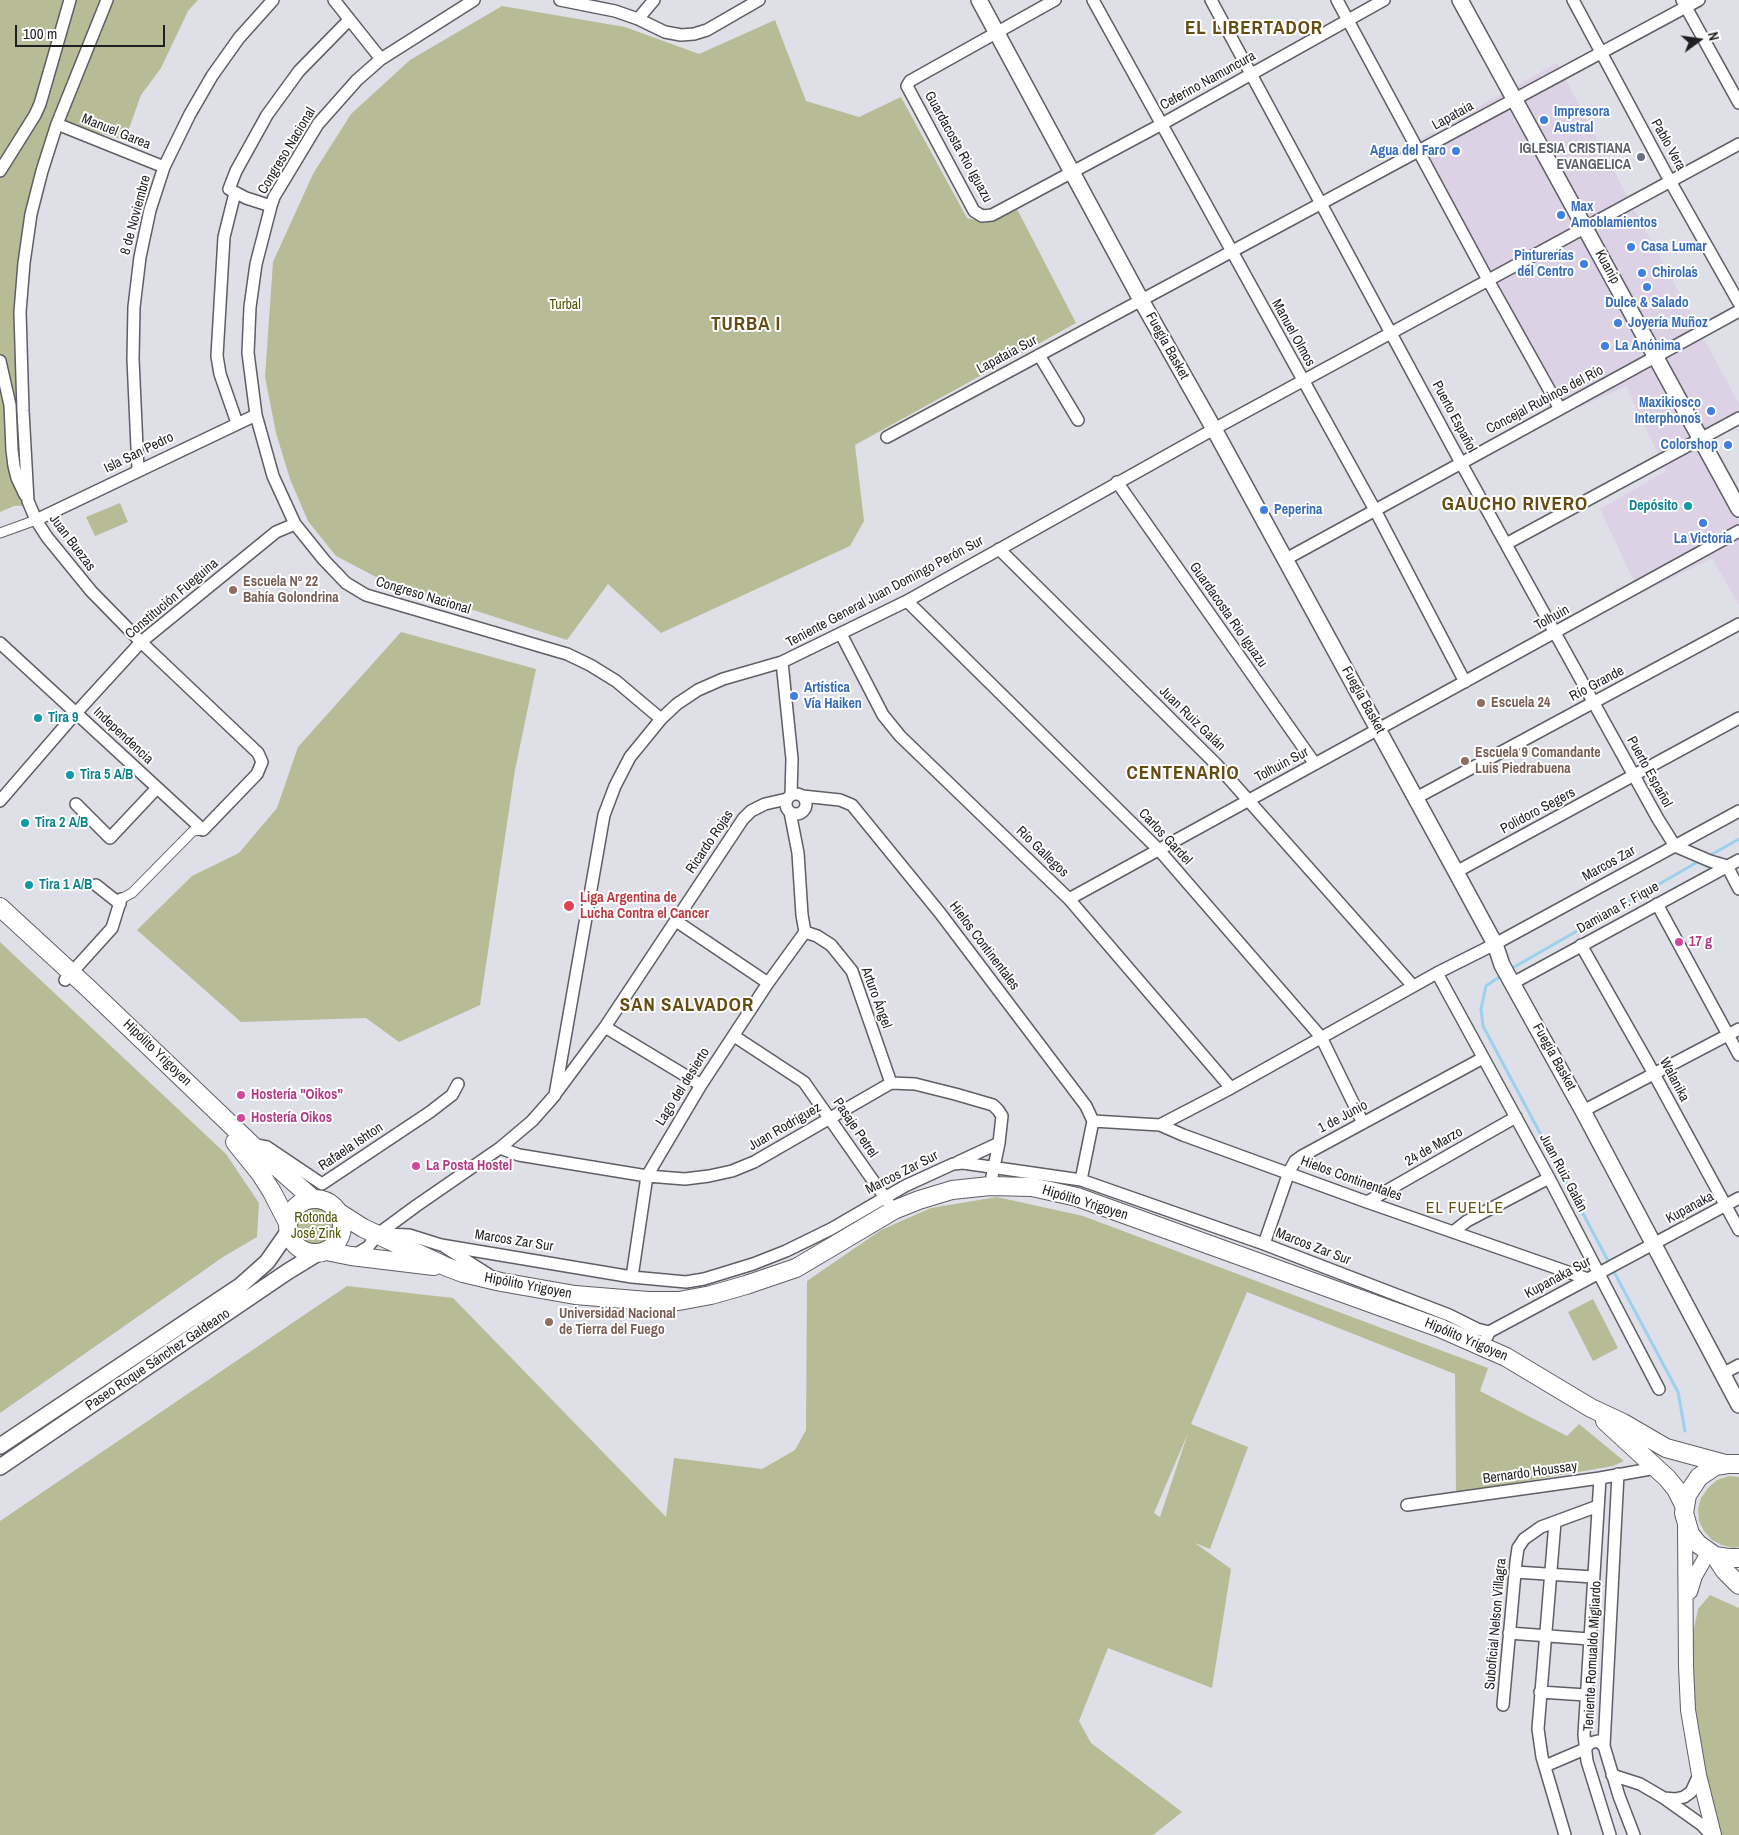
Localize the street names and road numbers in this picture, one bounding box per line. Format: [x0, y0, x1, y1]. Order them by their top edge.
street label: Ceferino Namuncura [1157, 48, 1259, 114]
street label: Guardacosta Rio Iguazu [920, 89, 996, 205]
street label: Lapataia [1429, 98, 1477, 134]
street label: Congreso Nacional [254, 105, 320, 197]
street label: Manuel Garea [79, 111, 153, 153]
street label: Pablo Vera [1647, 116, 1689, 174]
street label: 8 de Noviembre [117, 173, 155, 257]
street label: Kuanip [1591, 247, 1623, 287]
street label: Manuel Olmos [1268, 297, 1318, 369]
street label: Fuegia Basket [1142, 310, 1192, 382]
street label: Lapataia Sur [974, 332, 1040, 378]
street label: Concejal Rubinos del Río [1484, 362, 1606, 438]
street label: Puerto Español [1428, 378, 1480, 456]
street label: Isla San Pedro [101, 429, 177, 477]
street label: Juan Buezas [45, 511, 99, 575]
street label: Teniente General Juan Domingo Perón Sur [784, 533, 986, 651]
street label: Constitución Fueguina [122, 555, 222, 643]
street label: Guardacosta Rio Iguazu [1185, 559, 1271, 671]
street label: Congreso Nacional [374, 574, 472, 618]
street label: Tolhuin [1532, 602, 1572, 634]
street label: Río Grande [1567, 663, 1627, 705]
street label: Fuegia Basket [1338, 664, 1388, 736]
street label: Juan Ruiz Galán [1155, 683, 1229, 755]
street label: Independencia [89, 704, 157, 768]
street label: Puerto Español [1623, 734, 1675, 810]
street label: Tolhuin Sur [1252, 744, 1312, 786]
street label: Polidoro Segers [1498, 784, 1578, 838]
street label: Carlos Gardel [1135, 805, 1195, 869]
street label: Ricardo Rojas [683, 807, 737, 877]
street label: Río Gallegos [1012, 823, 1072, 881]
street label: Marcos Zar [1580, 843, 1638, 885]
street label: Damiana F. Fique [1574, 879, 1662, 937]
street label: Hielos Continentales [945, 898, 1023, 994]
street label: Arturo Ángel [857, 965, 895, 1031]
street label: Hipólito Yrigoyen [119, 1016, 195, 1090]
street label: Fuegia Basket [1529, 1021, 1579, 1093]
street label: Lago del desierto [652, 1045, 714, 1129]
street label: Walanika [1655, 1055, 1693, 1105]
street label: Pasaje Petrel [829, 1095, 881, 1161]
street label: 1 de Junio [1315, 1097, 1371, 1137]
street label: Juan Rodríguez [746, 1099, 824, 1155]
street label: Rafaela Ishton [316, 1119, 386, 1175]
street label: 24 de Marzo [1402, 1124, 1466, 1170]
street label: Juan Ruiz Galán [1536, 1131, 1590, 1215]
street label: Marcos Zar Sur [863, 1148, 941, 1198]
street label: Hielos Continentales [1298, 1153, 1404, 1205]
street label: Hipólito Yrigoyen [1040, 1182, 1130, 1224]
street label: Kupanaka [1663, 1188, 1717, 1228]
street label: Marcos Zar Sur [1273, 1225, 1353, 1269]
street label: Marcos Zar Sur [474, 1227, 554, 1255]
street label: Kupanaka Sur [1522, 1254, 1594, 1302]
street label: Hipólito Yrigoyen [483, 1269, 573, 1303]
street label: Paseo Roque Sánchez Galdeano [83, 1305, 233, 1415]
street label: Hipólito Yrigoyen [1422, 1315, 1510, 1365]
street label: Bernardo Houssay [1482, 1458, 1578, 1488]
street label: Suboficial Nelson Villagra [1482, 1558, 1510, 1690]
street label: Teniente Romualdo Migliardo [1581, 1580, 1605, 1732]

